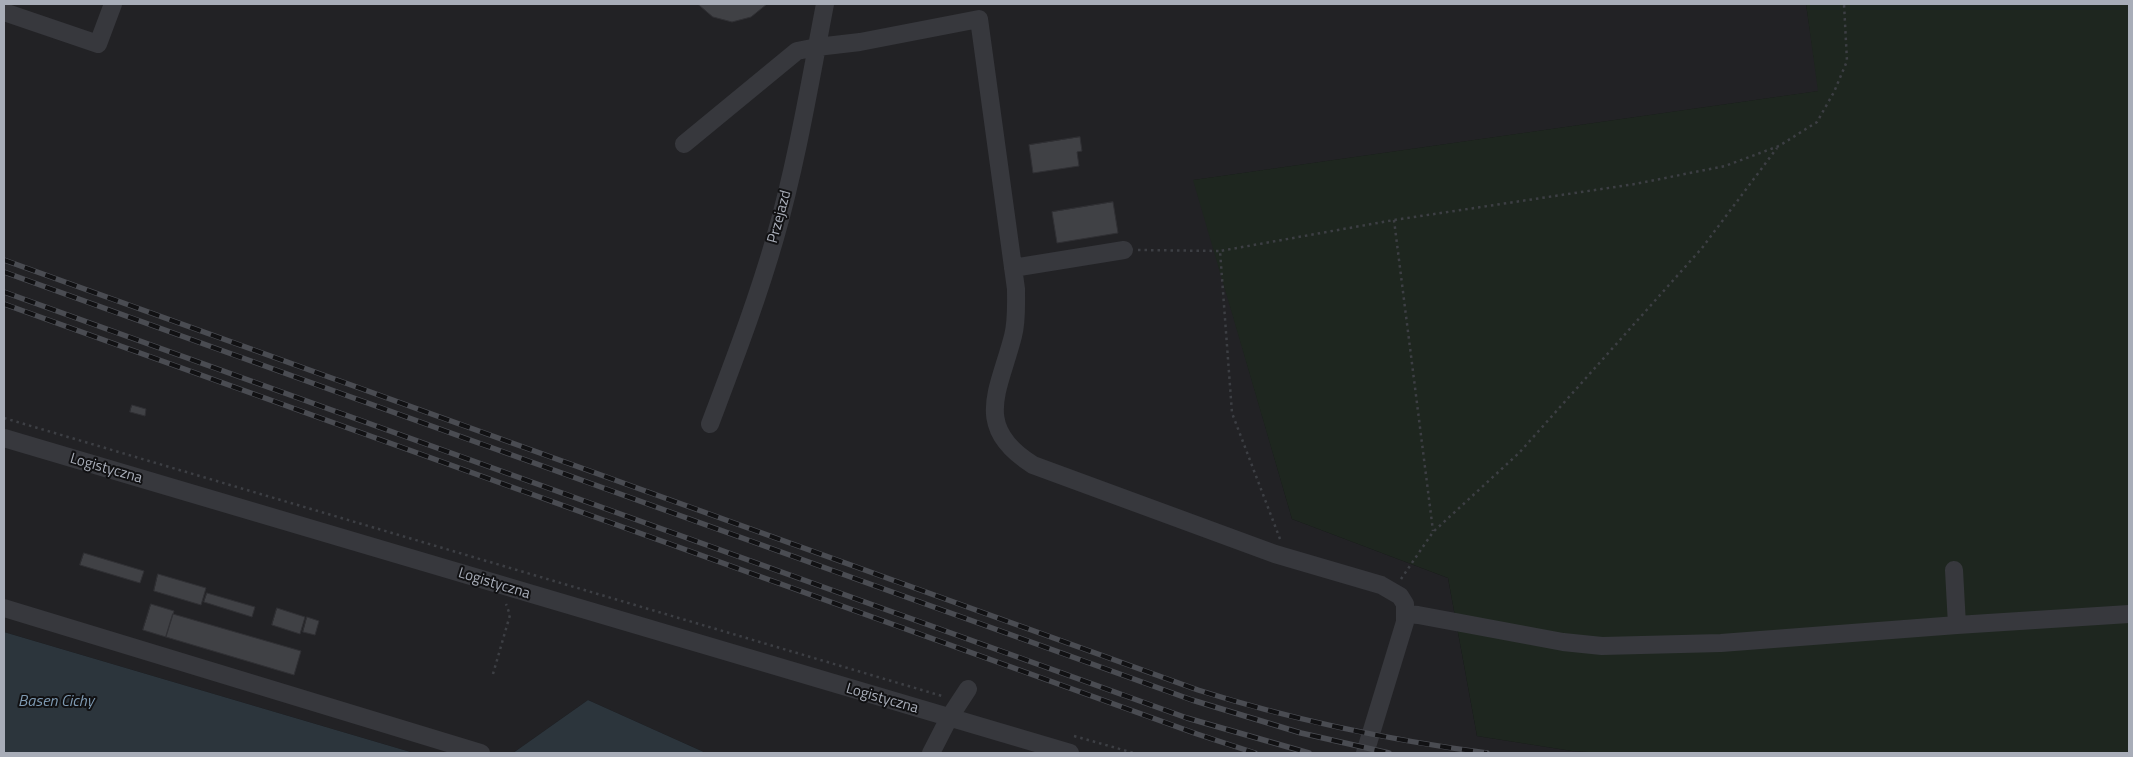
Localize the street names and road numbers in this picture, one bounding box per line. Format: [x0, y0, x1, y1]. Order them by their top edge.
street label: Przejazd [764, 189, 796, 245]
street label: Logistyczna [68, 450, 144, 488]
street label: Logistyczna [456, 565, 532, 603]
street label: Logistyczna [844, 680, 920, 718]

